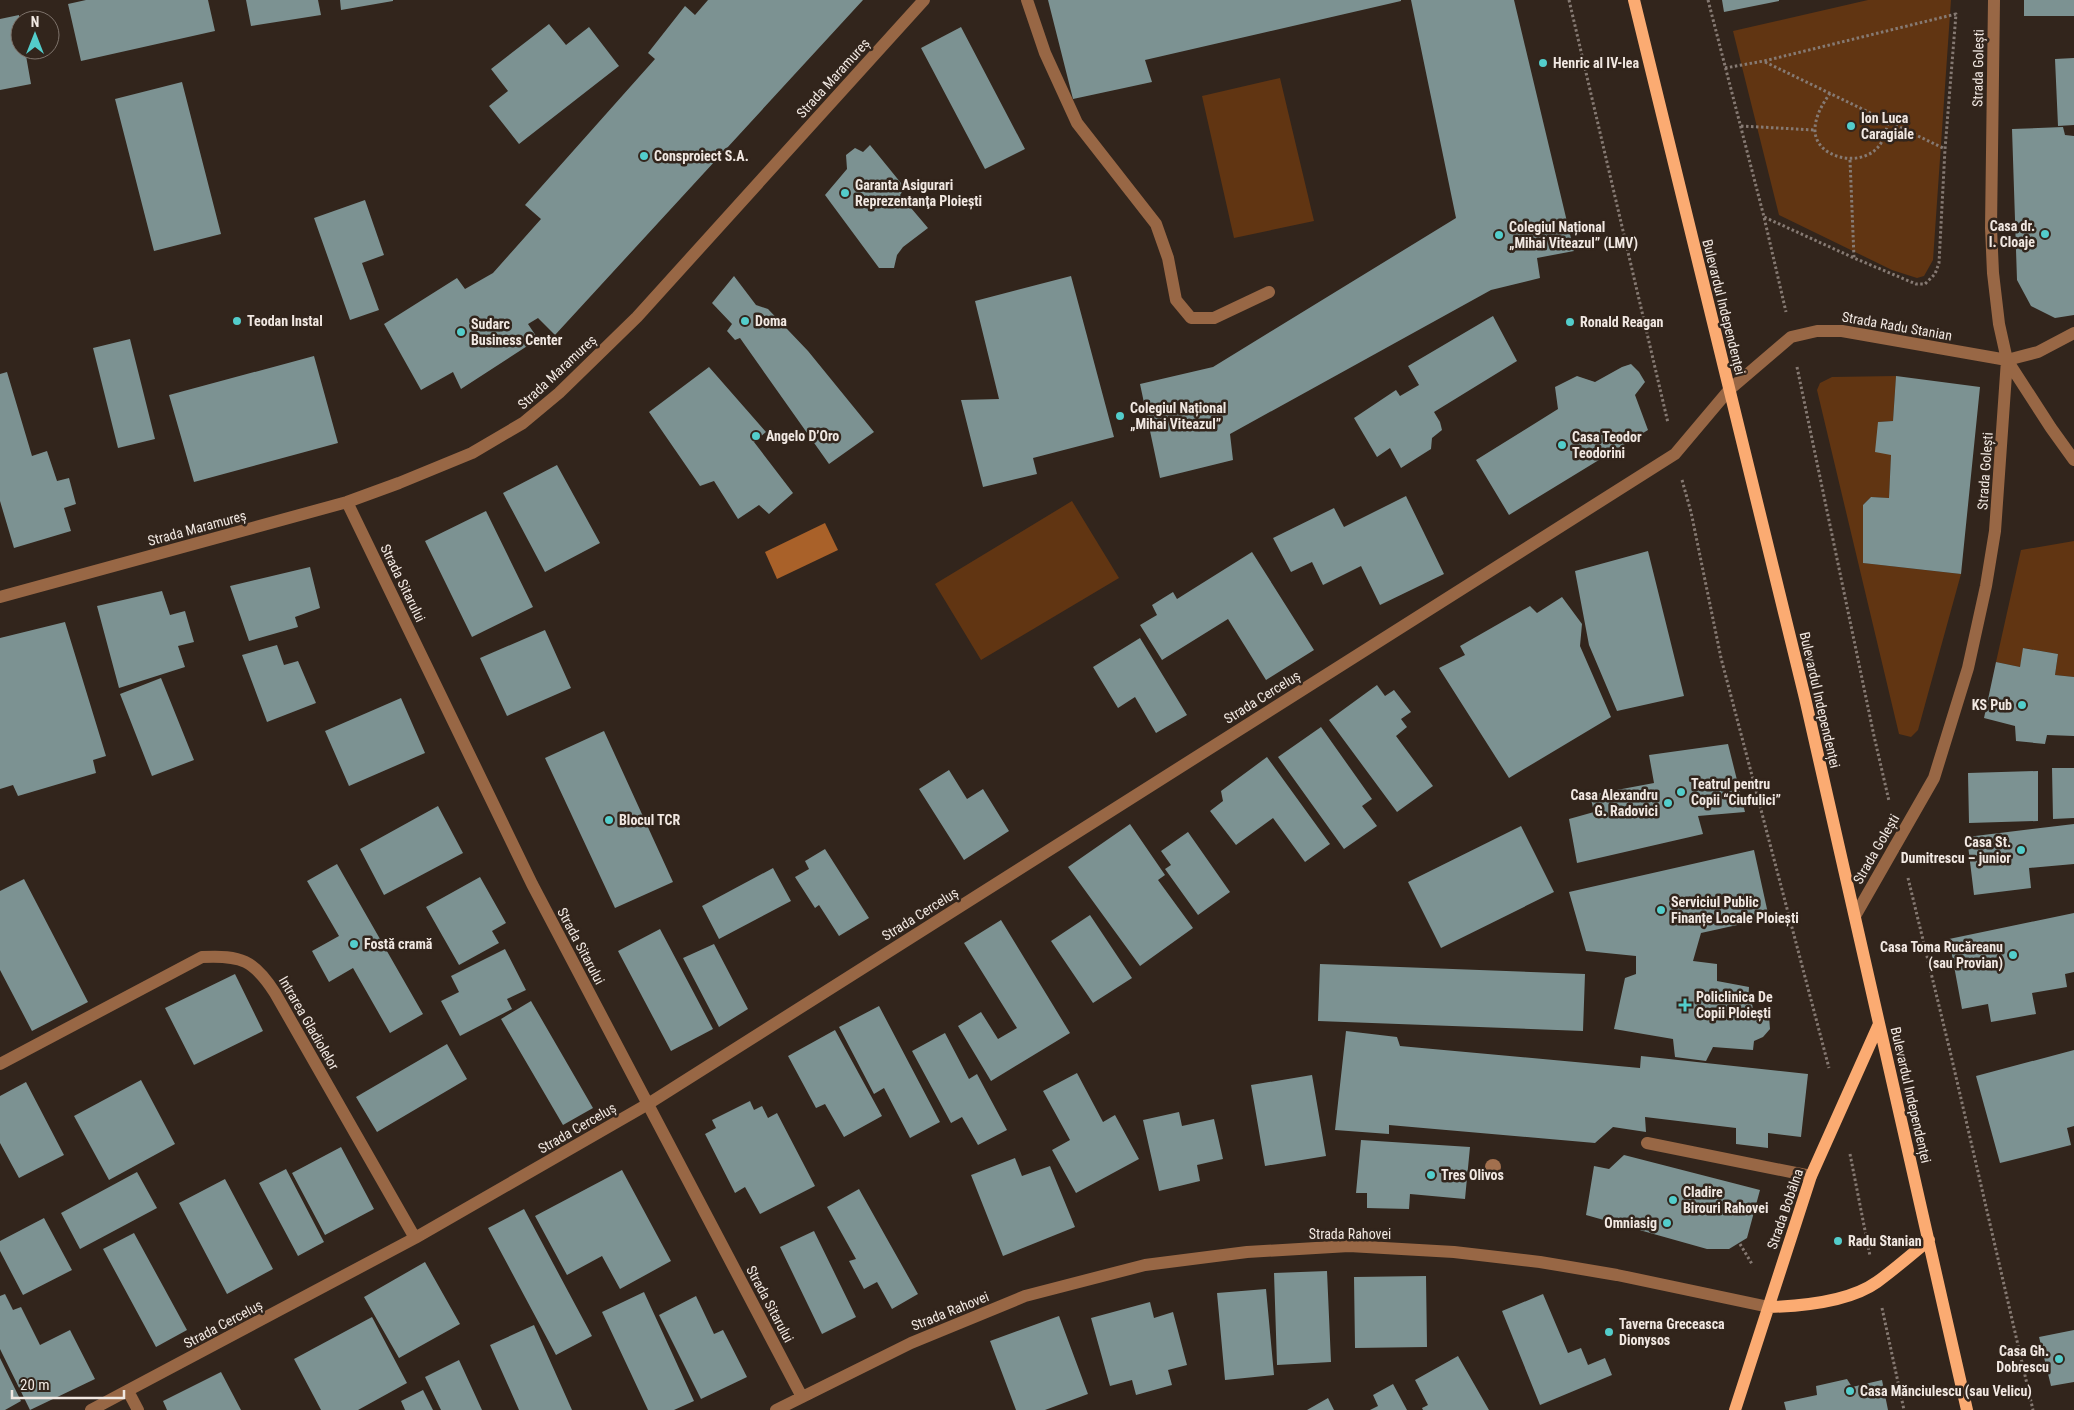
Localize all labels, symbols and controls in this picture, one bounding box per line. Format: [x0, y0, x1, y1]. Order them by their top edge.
north arrow [10, 10, 60, 60]
text: N [31, 14, 39, 30]
street label: Strada Golești [1969, 29, 1988, 107]
street label: Strada Maramureș [793, 35, 874, 122]
place label: Henric al IV-lea [1553, 55, 1639, 71]
marker: Henric al IV-lea [1537, 57, 1549, 69]
place label: Ion Luca Caragiale [1861, 110, 1914, 142]
marker: Ion Luca Caragiale [1845, 120, 1857, 132]
place label: Consproiect S.A. [654, 148, 749, 164]
marker: Consproiect S.A. [638, 150, 650, 162]
place label: Garanta Asigurari Reprezentanţa Ploiești [855, 177, 982, 210]
marker: Garanta Asigurari Reprezentanţa Ploiești [839, 187, 851, 199]
place label: Casa dr. I. Cloaje [1989, 218, 2035, 250]
place label: Colegiul Național „Mihai Viteazul” (LMV) [1509, 219, 1638, 252]
marker: Casa dr. I. Cloaje [2039, 228, 2051, 240]
marker: Colegiul Național „Mihai Viteazul” (LMV) [1493, 229, 1505, 241]
street label: Bulevardul Independenței [1698, 238, 1749, 377]
street label: Strada Radu Stanian [1841, 308, 1953, 344]
place label: Teodan Instal [247, 313, 323, 329]
place label: Doma [755, 313, 787, 329]
place label: Ronald Reagan [1580, 314, 1664, 330]
marker: Teodan Instal [231, 315, 243, 327]
marker: Doma [739, 315, 751, 327]
place label: Sudarc Business Center [471, 316, 563, 348]
marker: Ronald Reagan [1564, 316, 1576, 328]
marker: Sudarc Business Center [455, 326, 467, 338]
street label: Strada Maramureș [514, 332, 600, 413]
place label: Colegiul Național „Mihai Viteazul” [1130, 400, 1226, 432]
marker: Colegiul Național „Mihai Viteazul” [1114, 410, 1126, 422]
place label: Angelo D’Oro [766, 428, 839, 444]
place label: Casa Teodor Teodorini [1572, 429, 1642, 461]
marker: Angelo D’Oro [750, 430, 762, 442]
street label: Strada Golești [1974, 432, 1997, 510]
marker: Casa Teodor Teodorini [1556, 439, 1568, 451]
street label: Strada Maramureș [146, 507, 248, 550]
street label: Strada Sitarului [377, 542, 429, 624]
street label: Bulevardul Independenței [1796, 630, 1843, 770]
street label: Strada Cerceluș [1221, 667, 1304, 728]
place label: KS Pub [1972, 697, 2012, 713]
marker: KS Pub [2016, 699, 2028, 711]
place label: Teatrul pentru Copii “Ciufulici” [1691, 776, 1781, 808]
marker: Teatrul pentru Copii “Ciufulici” [1675, 786, 1687, 798]
place label: Casa Alexandru G. Radovici [1570, 787, 1658, 819]
marker: Casa Alexandru G. Radovici [1662, 797, 1674, 809]
street label: Strada Golești [1850, 811, 1903, 887]
place label: Blocul TCR [619, 812, 680, 828]
marker: Blocul TCR [603, 814, 615, 826]
place label: Casa St. Dumitrescu – junior [1901, 834, 2011, 866]
marker: Casa St. Dumitrescu – junior [2015, 844, 2027, 856]
street label: Strada Cerceluș [879, 884, 962, 945]
place label: Serviciul Public Finanțe Locale Ploiești [1671, 894, 1799, 927]
marker: Serviciul Public Finanțe Locale Ploiești [1655, 904, 1667, 916]
street label: Strada Sitarului [554, 905, 608, 987]
place label: Fostă cramă [364, 936, 433, 952]
marker: Fostă cramă [348, 938, 360, 950]
place label: Casa Toma Rucăreanu (sau Provian) [1880, 939, 2003, 972]
marker: Casa Toma Rucăreanu (sau Provian) [2007, 949, 2019, 961]
street label: Intrarea Gladiolelor [276, 973, 342, 1073]
place label: Policlinica De Copii Ploiești [1696, 989, 1773, 1022]
marker: Policlinica De Copii Ploiești [1678, 998, 1692, 1012]
street label: Bulevardul Independenței [1887, 1025, 1934, 1165]
street label: Strada Cerceluș [535, 1099, 619, 1158]
place label: Tres Olivos [1441, 1167, 1504, 1183]
street label: Strada Bobâlna [1764, 1167, 1806, 1251]
marker: Tres Olivos [1425, 1169, 1437, 1181]
place label: Cladire Birouri Rahovei [1683, 1184, 1769, 1216]
marker: Cladire Birouri Rahovei [1667, 1194, 1679, 1206]
place label: Omniasig [1604, 1215, 1657, 1231]
marker: Omniasig [1661, 1217, 1673, 1229]
street label: Strada Rahovei [1309, 1226, 1391, 1242]
place label: Radu Stanian [1848, 1233, 1922, 1249]
marker: Radu Stanian [1832, 1235, 1844, 1247]
street label: Strada Sitarului [743, 1263, 797, 1345]
street label: Strada Rahovei [909, 1288, 991, 1334]
street label: Strada Cerceluș [181, 1297, 266, 1352]
place label: Taverna Greceasca Dionysos [1619, 1316, 1725, 1348]
marker: Taverna Greceasca Dionysos [1603, 1326, 1615, 1338]
place label: Casa Gh. Dobrescu [1996, 1343, 2049, 1375]
marker: Casa Gh. Dobrescu [2053, 1353, 2065, 1365]
scale bar [12, 1368, 125, 1400]
text: 20 m [20, 1376, 50, 1394]
place label: Casa Mănciulescu (sau Velicu) [1860, 1383, 2032, 1400]
marker: Casa Mănciulescu (sau Velicu) [1844, 1385, 1856, 1397]

